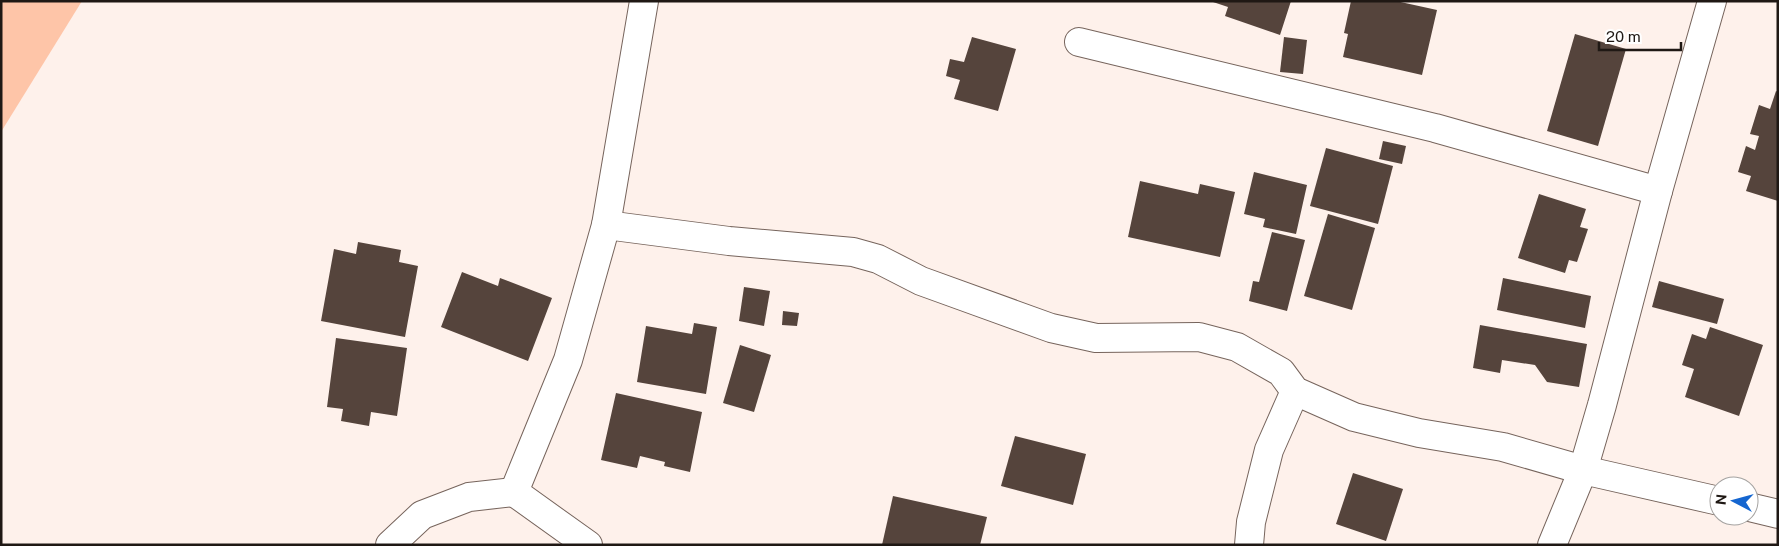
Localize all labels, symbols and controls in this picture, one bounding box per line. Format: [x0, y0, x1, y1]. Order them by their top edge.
scale bar [1599, 20, 1682, 52]
text: 20 m [1606, 28, 1641, 45]
north arrow [1709, 476, 1759, 526]
text: N [1713, 493, 1730, 506]

